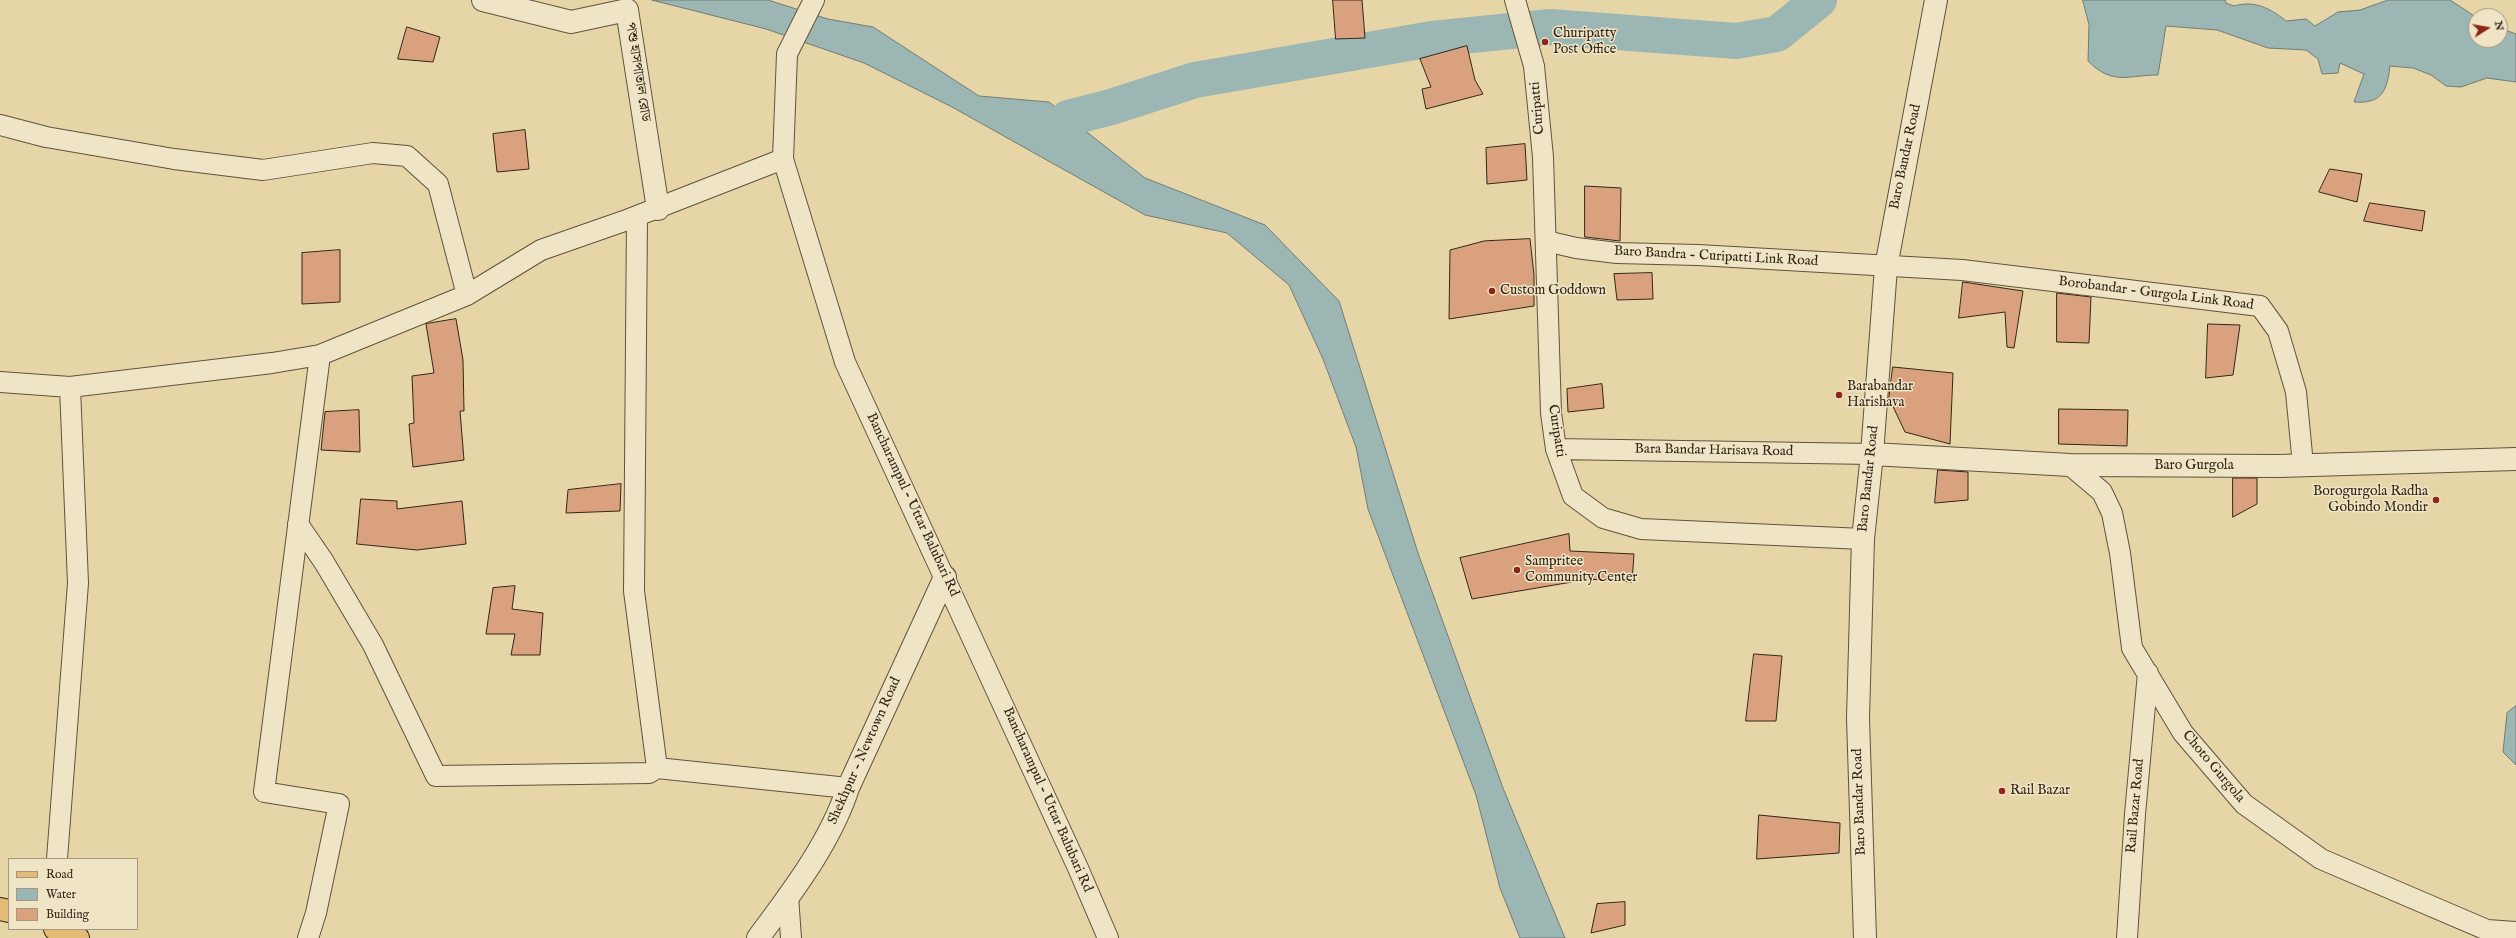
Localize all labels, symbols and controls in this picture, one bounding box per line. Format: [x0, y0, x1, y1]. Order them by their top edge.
north arrow [2468, 8, 2508, 48]
text: N [2491, 20, 2507, 32]
street label: পশু হাসপাতাল রোড [621, 21, 653, 123]
place label: Churipatty Post Office [1553, 26, 1617, 58]
marker: Churipatty Post Office [1540, 37, 1550, 47]
street label: Curipatti [1527, 81, 1549, 135]
street label: Baro Bandar Road [1887, 103, 1925, 211]
street label: Baro Bandra - Curipatti Link Road [1613, 243, 1819, 271]
street label: Borobandar - Gurgola Link Road [2057, 274, 2255, 314]
place label: Custom Goddown [1500, 283, 1606, 299]
marker: Custom Goddown [1487, 286, 1497, 296]
place label: Barabandar Harishava [1847, 379, 1913, 412]
marker: Barabandar Harishava [1834, 390, 1844, 400]
street label: Curipatti [1544, 403, 1568, 459]
street label: Bancharampul - Uttar Balubari Rd [862, 410, 962, 600]
street label: Baro Bandar Road [1855, 425, 1883, 533]
street label: Bara Bandar Harisava Road [1635, 441, 1793, 461]
street label: Baro Gurgola [2154, 458, 2234, 474]
place label: Borogurgola Radha Gobindo Mondir [2313, 484, 2428, 516]
marker: Borogurgola Radha Gobindo Mondir [2431, 495, 2441, 505]
place label: Sampritee Community Center [1525, 554, 1637, 586]
marker: Sampritee Community Center [1512, 565, 1522, 575]
street label: Shekhpur - Newtown Road [825, 675, 905, 827]
street label: Bancharampul - Uttar Balubari Rd [999, 705, 1095, 895]
street label: Choto Gurgola [2178, 728, 2248, 806]
street label: Baro Bandar Road [1850, 748, 1870, 856]
street label: Rail Bazar Road [2123, 758, 2149, 854]
place label: Rail Bazar [2010, 783, 2070, 799]
marker: Rail Bazar [1997, 786, 2007, 796]
legend [8, 858, 138, 930]
text: Road [46, 867, 73, 882]
text: Water [46, 887, 76, 902]
text: Building [46, 907, 89, 922]

